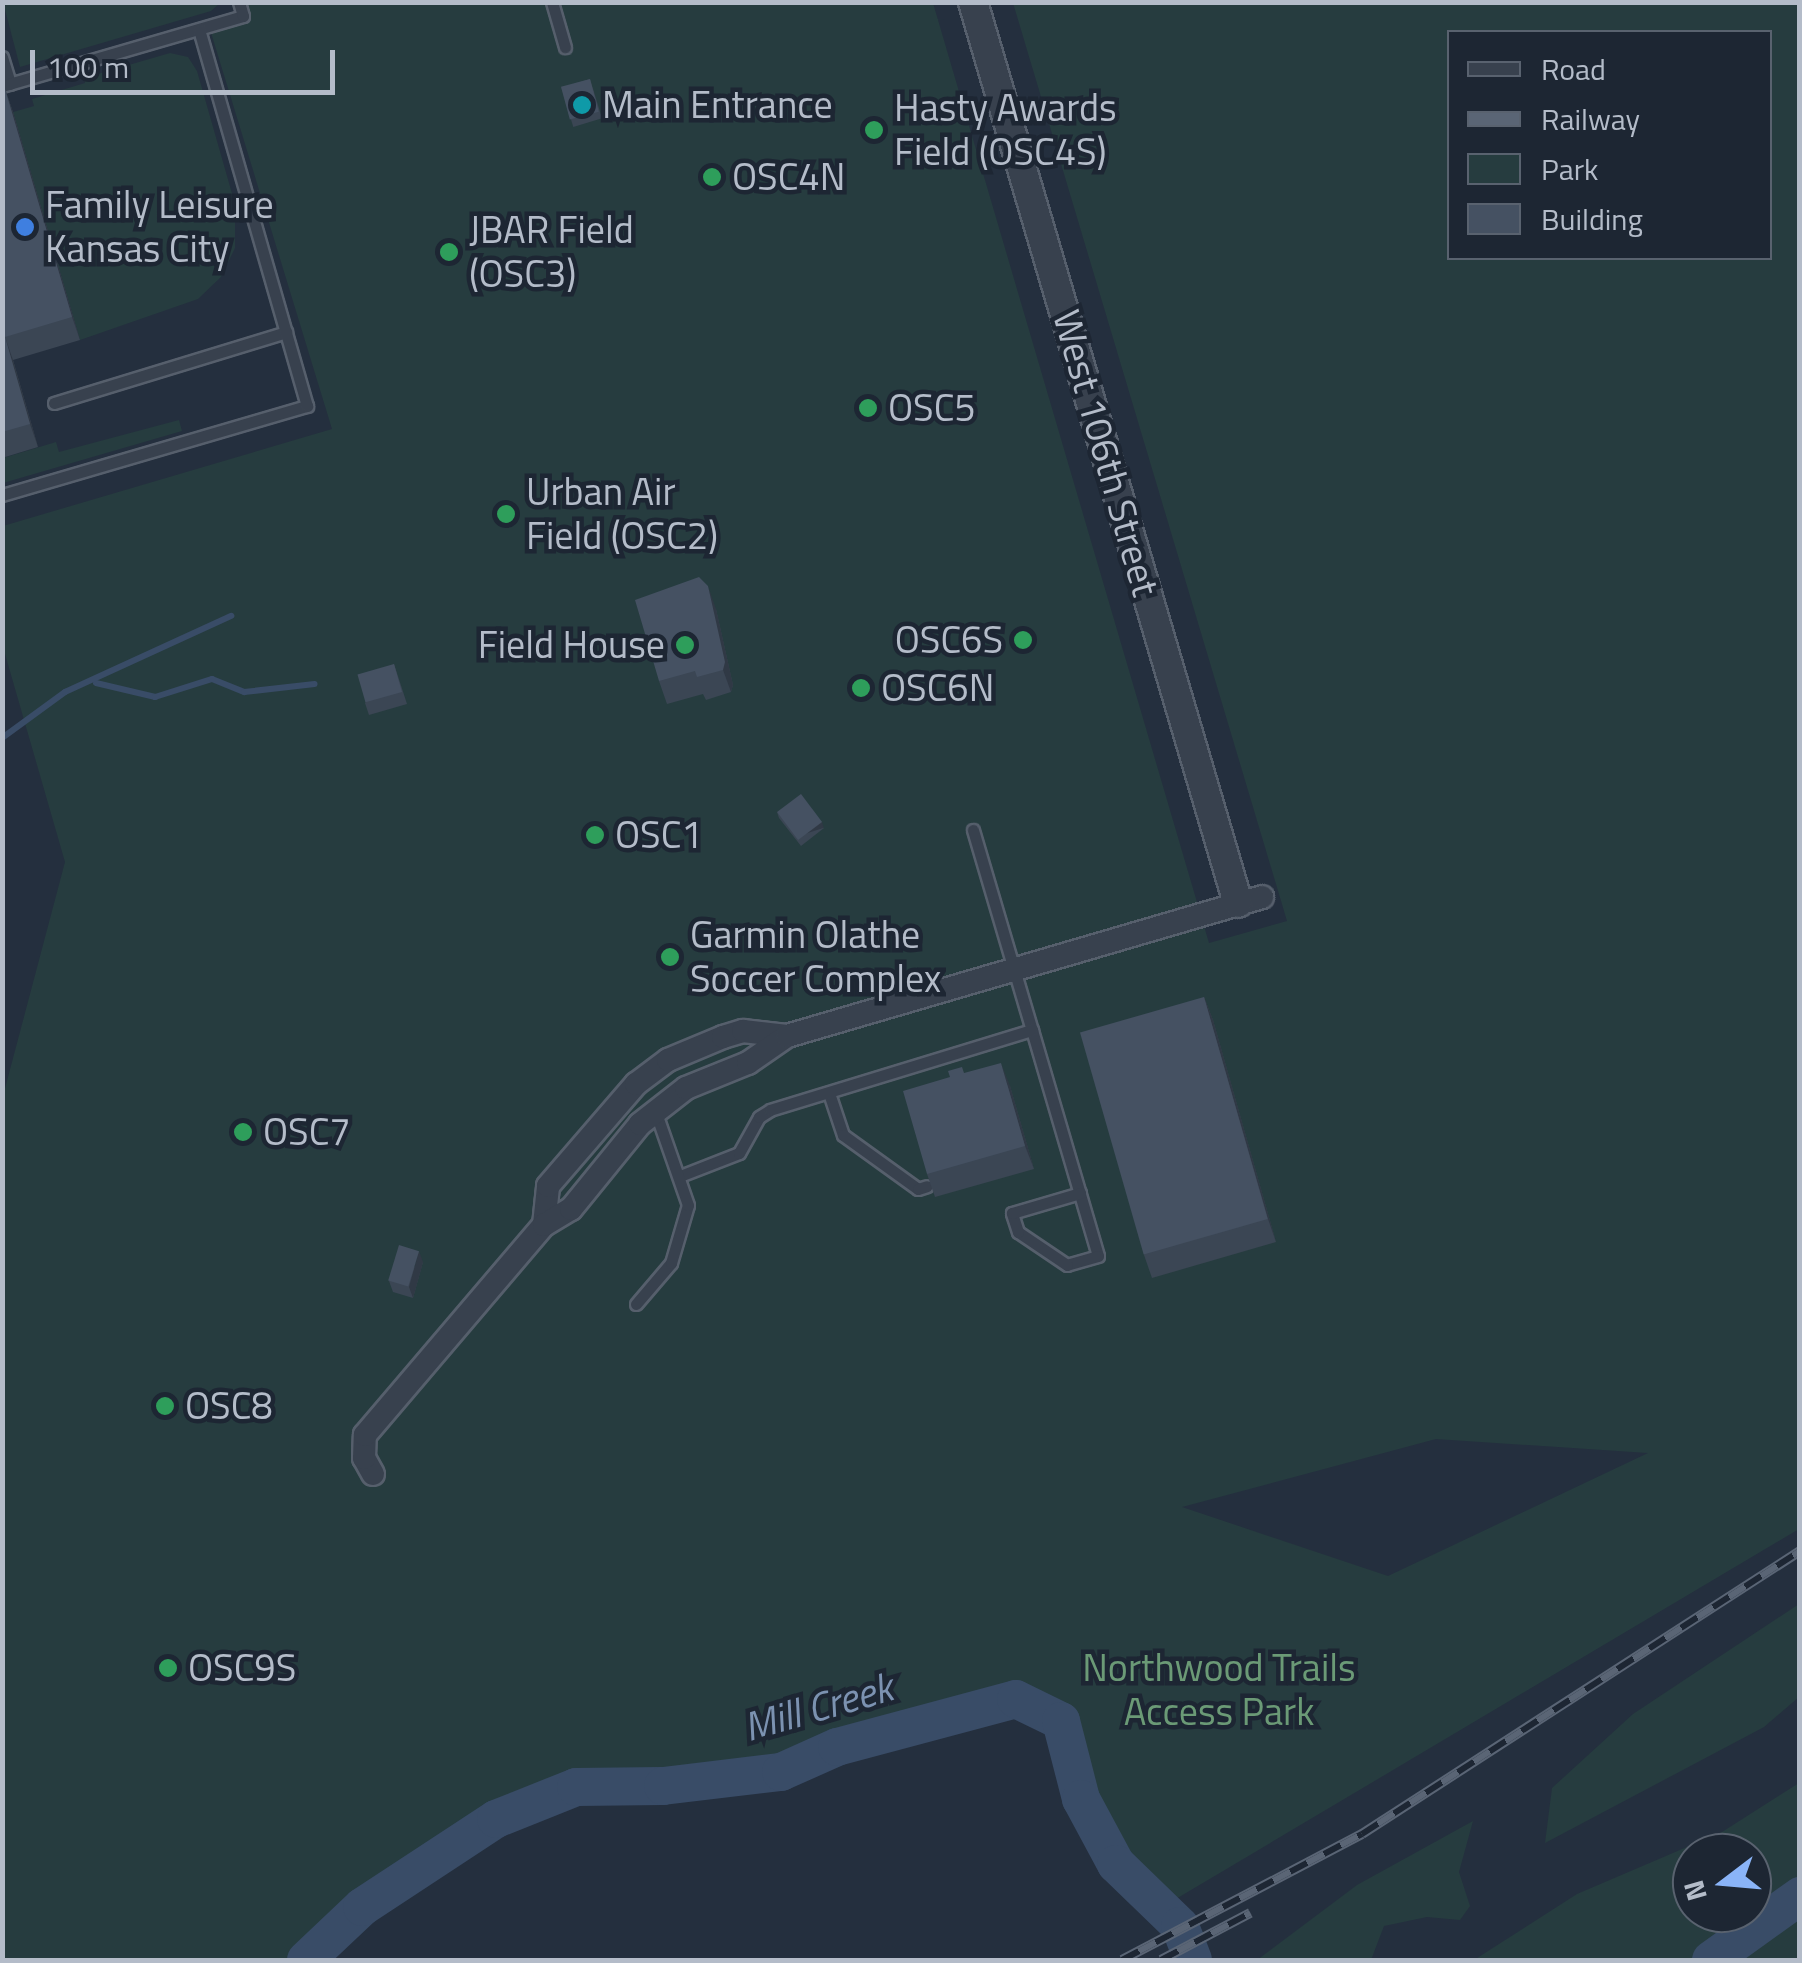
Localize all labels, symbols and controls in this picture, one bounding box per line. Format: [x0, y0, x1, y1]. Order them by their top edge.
scale bar [35, 30, 340, 92]
legend [1447, 30, 1772, 260]
text: 100 m [47, 44, 129, 90]
text: Road [1541, 46, 1606, 92]
place label: Main Entrance [602, 82, 833, 128]
place label: Hasty Awards Field (OSC4S) [894, 85, 1117, 174]
marker: Main Entrance [571, 94, 593, 116]
text: Railway [1541, 96, 1640, 142]
marker: Hasty Awards Field (OSC4S) [863, 119, 885, 141]
text: Park [1541, 146, 1598, 192]
place label: OSC4N [732, 154, 845, 200]
marker: OSC4N [701, 166, 723, 188]
place label: Family Leisure Kansas City [45, 182, 274, 272]
text: Building [1541, 196, 1643, 242]
place label: JBAR Field (OSC3) [469, 207, 634, 296]
marker: Family Leisure Kansas City [14, 216, 36, 238]
marker: JBAR Field (OSC3) [438, 241, 460, 263]
street label: West 106th Street [1043, 305, 1169, 601]
place label: OSC5 [888, 385, 976, 431]
marker: OSC5 [857, 397, 879, 419]
place label: Urban Air Field (OSC2) [526, 469, 718, 558]
marker: Urban Air Field (OSC2) [495, 503, 517, 525]
place label: OSC6S [895, 617, 1003, 663]
place label: Field House [478, 622, 665, 668]
marker: OSC6S [1012, 629, 1034, 651]
marker: Field House [674, 634, 696, 656]
place label: OSC6N [881, 665, 994, 711]
marker: OSC6N [850, 677, 872, 699]
place label: OSC1 [615, 812, 703, 858]
marker: OSC1 [584, 824, 606, 846]
place label: Garmin Olathe Soccer Complex [690, 912, 941, 1002]
marker: Garmin Olathe Soccer Complex [659, 946, 681, 968]
place label: OSC7 [263, 1109, 351, 1155]
marker: OSC7 [232, 1121, 254, 1143]
place label: OSC8 [185, 1383, 273, 1429]
marker: OSC8 [154, 1395, 176, 1417]
place label: OSC9S [188, 1645, 296, 1691]
park label: Northwood Trails Access Park [1082, 1645, 1356, 1735]
marker: OSC9S [157, 1657, 179, 1679]
water label: Mill Creek [738, 1663, 898, 1751]
north arrow [1672, 1833, 1772, 1933]
text: N [1671, 1876, 1718, 1906]

